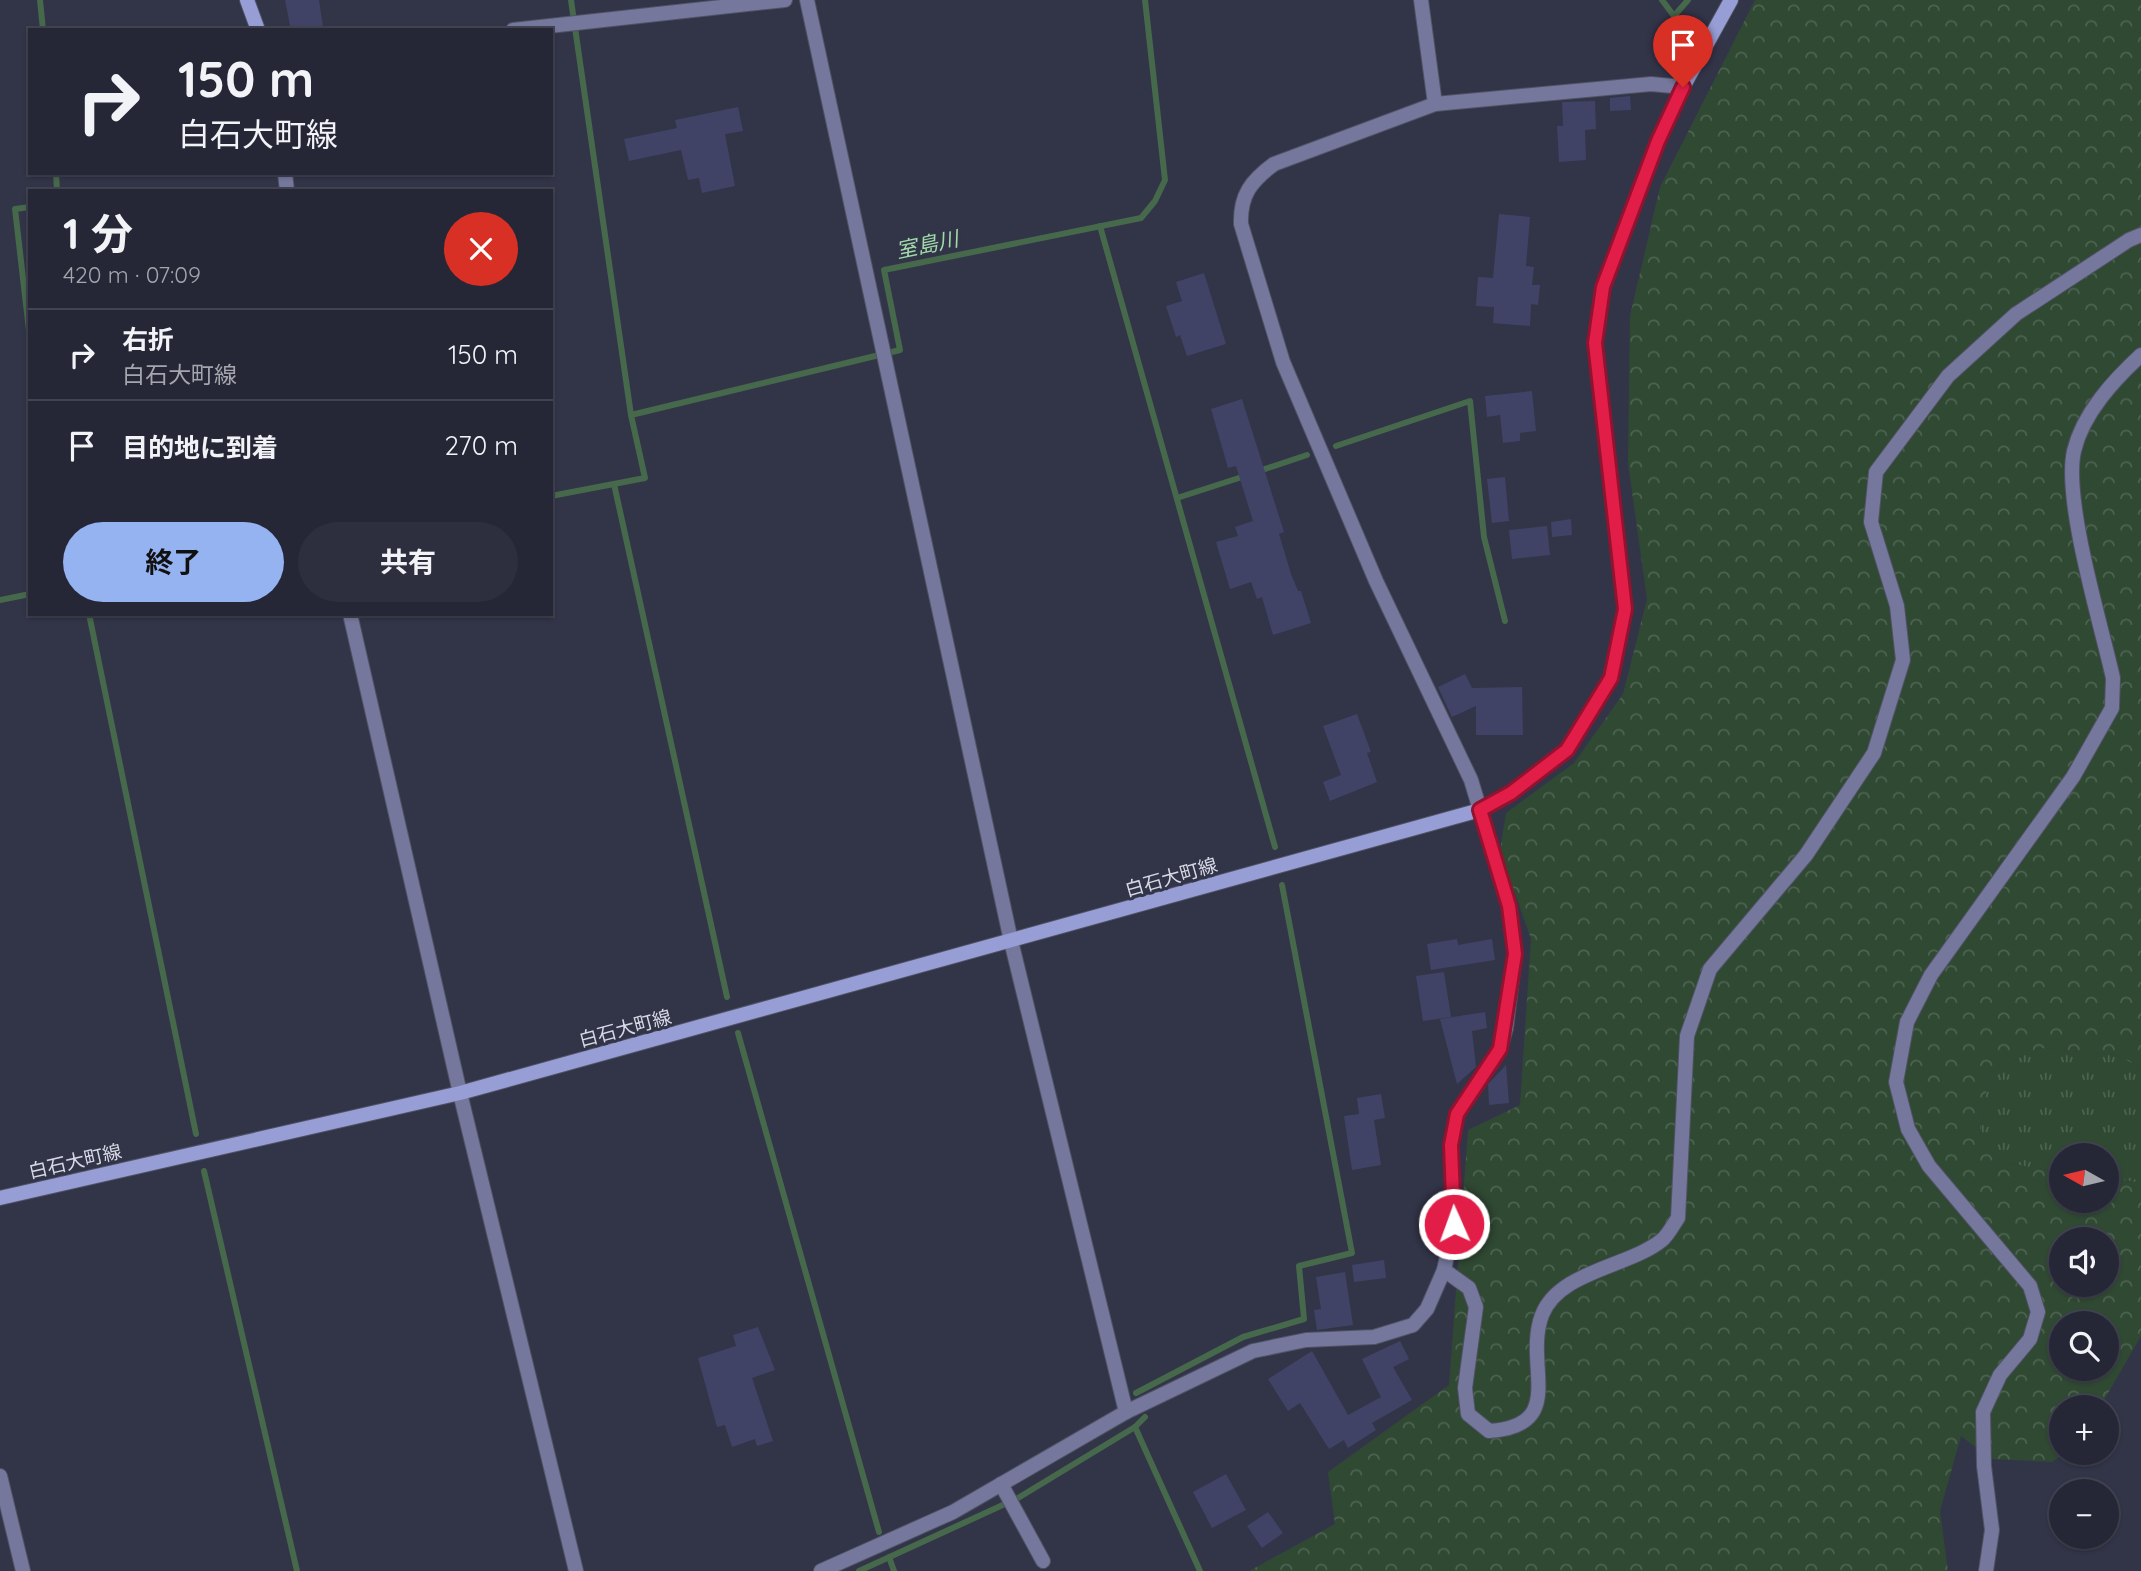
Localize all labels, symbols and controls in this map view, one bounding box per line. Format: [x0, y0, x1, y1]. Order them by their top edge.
pin [1653, 15, 1713, 87]
icon: arrive [1664, 26, 1702, 64]
text: 150 m [178, 48, 314, 109]
icon: right [63, 56, 154, 147]
text: 白石大町線 [178, 114, 338, 154]
text: 1 分 [63, 207, 133, 260]
button: close [444, 212, 518, 286]
water label: 室島川 [893, 224, 962, 263]
text: 420 m · 07:09 [63, 260, 201, 289]
text: 右折 [122, 323, 174, 356]
icon: right [63, 336, 101, 374]
text: 150 m [448, 338, 518, 371]
text: 白石大町線 [122, 360, 237, 389]
icon: arrive [63, 427, 101, 465]
text: 270 m [444, 429, 518, 462]
text: 目的地に到着 [122, 431, 278, 464]
button: 終了 [63, 522, 284, 602]
button: 共有 [298, 522, 518, 602]
street label: 白石大町線 [1122, 852, 1220, 902]
street label: 白石大町線 [576, 1004, 674, 1052]
street label: 白石大町線 [26, 1139, 124, 1183]
north arrow [2049, 1143, 2119, 1213]
map controls [2049, 1143, 2119, 1549]
position arrow [1417, 1187, 1491, 1261]
button: sound [2049, 1227, 2119, 1297]
button: search [2049, 1311, 2119, 1381]
button: + [2049, 1395, 2119, 1465]
button: − [2049, 1479, 2119, 1549]

